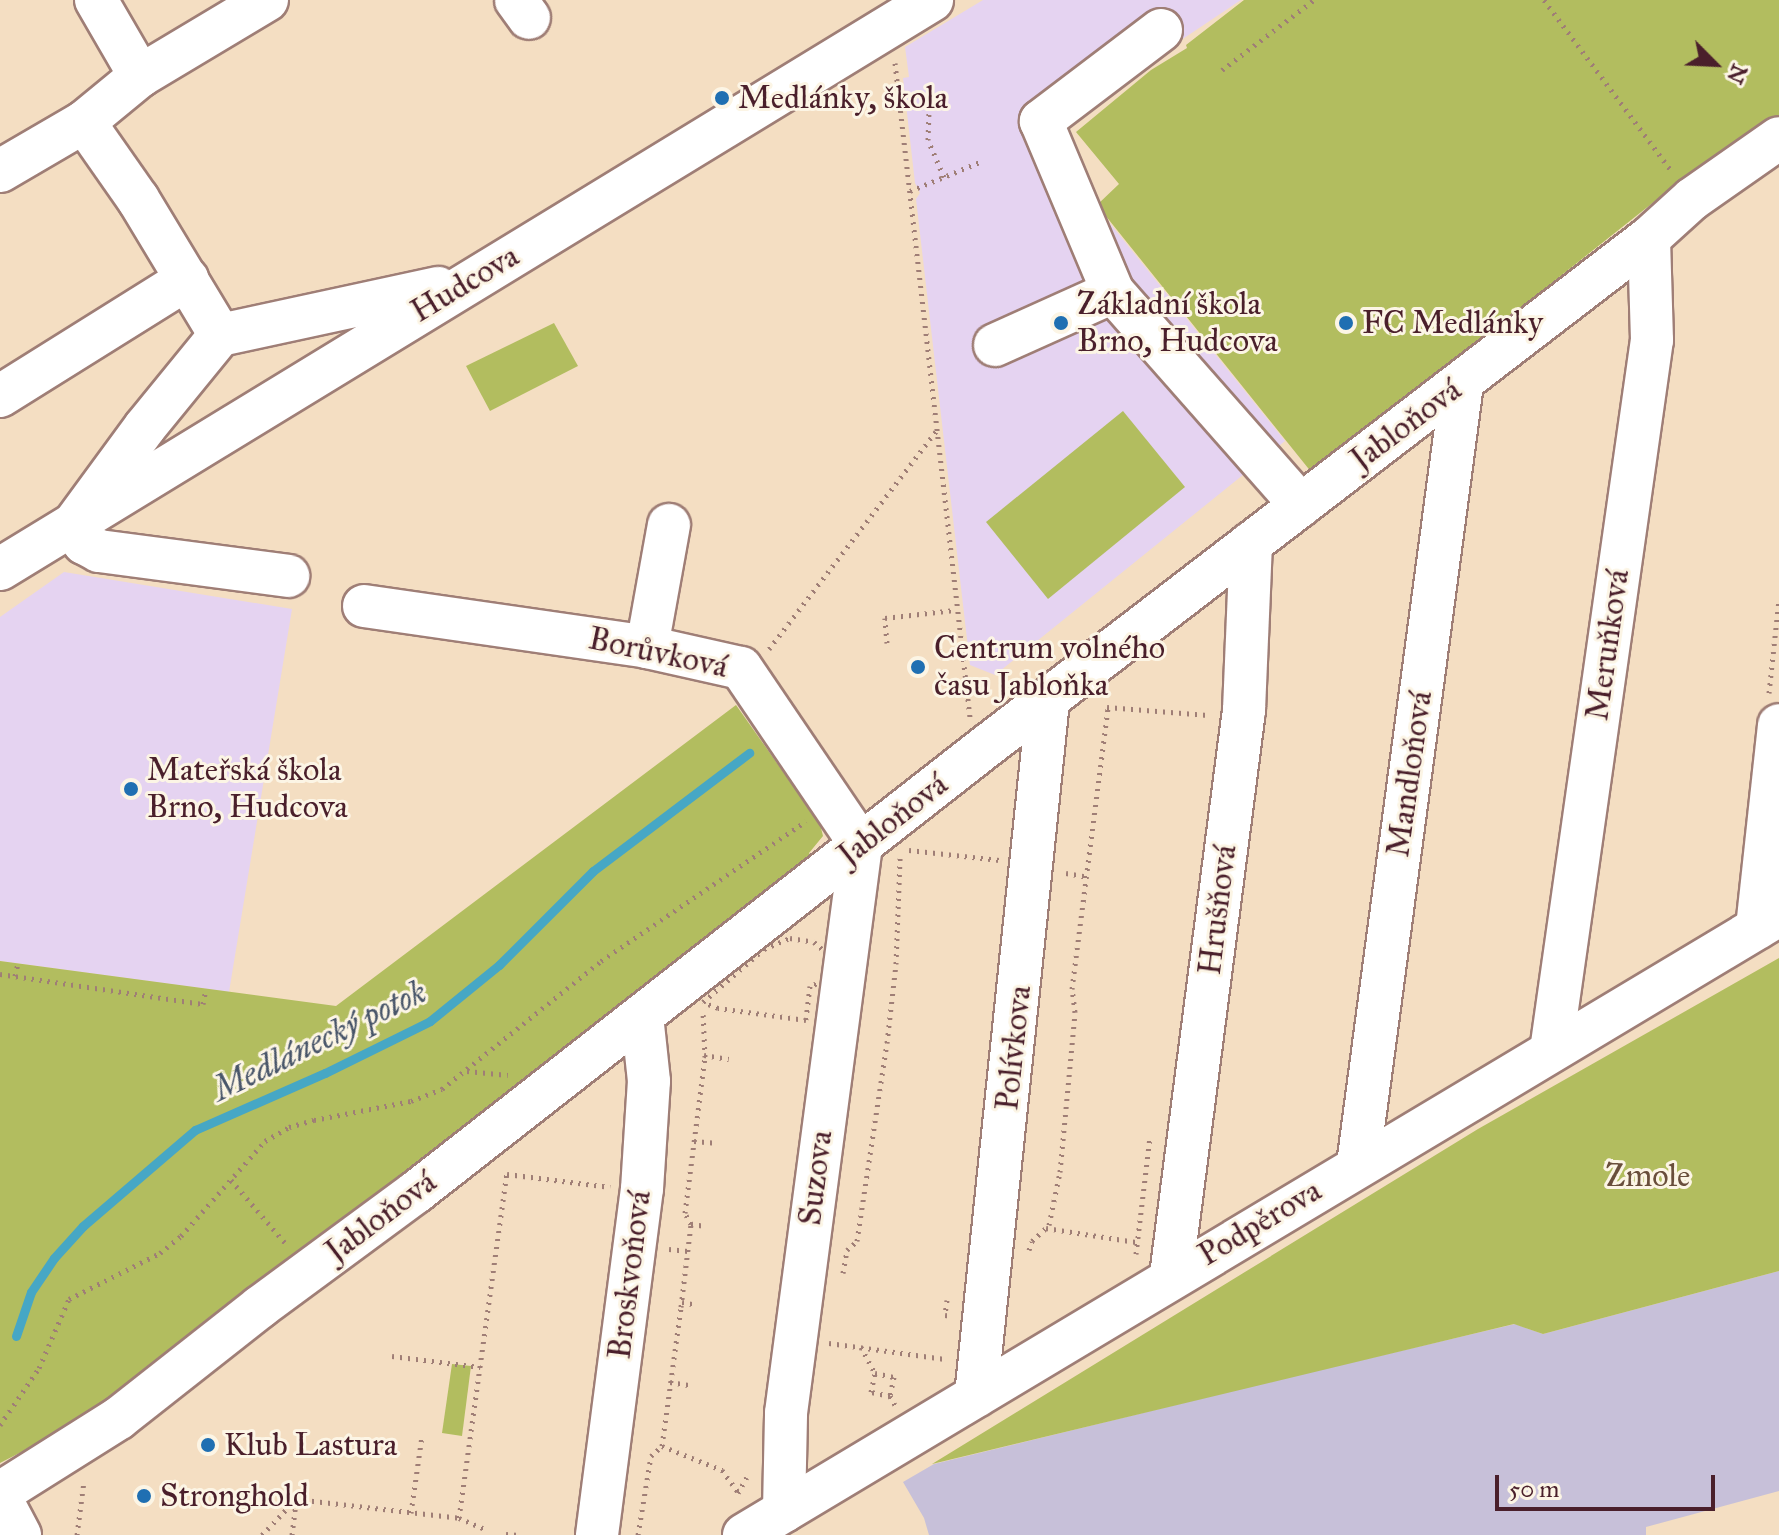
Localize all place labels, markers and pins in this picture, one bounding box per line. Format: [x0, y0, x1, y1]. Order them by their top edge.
place label: Medlánky, škola [738, 79, 948, 117]
marker: Medlánky, škola [713, 89, 731, 107]
place label: Základní škola Brno, Hudcova [1077, 286, 1278, 361]
place label: FC Medlánky [1362, 304, 1543, 342]
marker: Základní škola Brno, Hudcova [1052, 314, 1070, 332]
marker: FC Medlánky [1337, 314, 1355, 332]
place label: Centrum volného času Jabloňka [934, 630, 1165, 705]
marker: Centrum volného času Jabloňka [909, 658, 927, 676]
place label: Mateřská škola Brno, Hudcova [147, 752, 348, 827]
marker: Mateřská škola Brno, Hudcova [122, 780, 140, 798]
place label: Klub Lastura [224, 1426, 397, 1464]
marker: Klub Lastura [199, 1436, 217, 1454]
place label: Stronghold [160, 1477, 309, 1515]
marker: Stronghold [135, 1487, 153, 1505]

